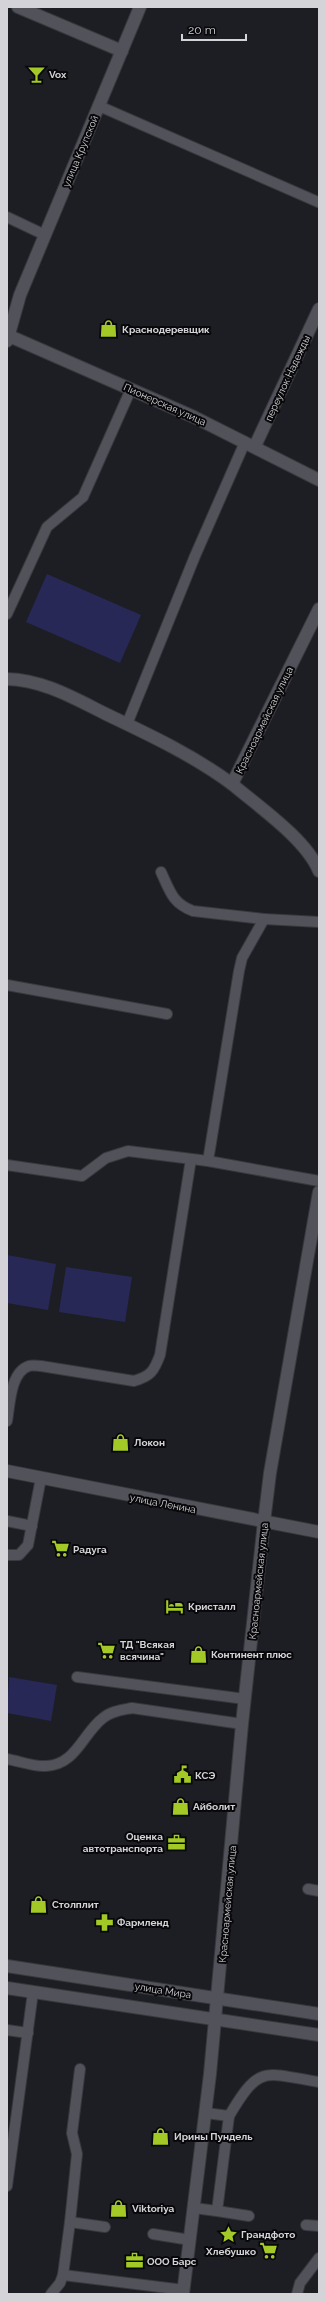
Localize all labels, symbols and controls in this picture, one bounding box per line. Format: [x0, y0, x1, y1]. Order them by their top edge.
scale bar [182, 16, 246, 42]
text: 20 m [188, 23, 216, 37]
bar icon: Vox [26, 64, 46, 84]
place label: Vox [49, 69, 67, 80]
street label: улица Крупской [60, 114, 101, 189]
shop icon: Краснодеревщик [99, 319, 119, 339]
place label: Краснодеревщик [122, 324, 210, 335]
street label: переулок Надежды [263, 333, 312, 423]
street label: Пионерская улица [122, 381, 208, 428]
street label: Красноармейская улица [234, 665, 295, 775]
shop icon: Локон [111, 1432, 131, 1452]
place label: Локон [134, 1437, 165, 1448]
street label: улица Ленина [129, 1492, 197, 1515]
street label: Красноармейская улица [247, 1522, 270, 1640]
supermarket icon: Радуга [50, 1539, 70, 1559]
place label: Радуга [73, 1544, 107, 1555]
hotel icon: Кристалл [165, 1596, 185, 1616]
place label: Кристалл [188, 1601, 236, 1612]
place label: ТД "Всякая всячина" [120, 1639, 175, 1662]
supermarket icon: ТД "Всякая всячина" [97, 1640, 117, 1660]
shop icon: Континент плюс [188, 1644, 208, 1664]
place label: Континент плюс [211, 1649, 292, 1660]
public building icon: КСЭ [172, 1765, 192, 1785]
place label: КСЭ [195, 1770, 215, 1781]
shop icon: Айболит [170, 1796, 190, 1816]
place label: Айболит [193, 1801, 235, 1812]
place label: Оценка автотранспорта [83, 1831, 163, 1854]
office icon: Оценка автотранспорта [166, 1832, 186, 1852]
street label: Красноармейская улица [217, 1845, 238, 1963]
shop icon: Столплит [29, 1894, 49, 1914]
place label: Столплит [52, 1899, 99, 1910]
pharmacy icon: Фармленд [94, 1912, 114, 1932]
place label: Фармленд [117, 1917, 170, 1928]
street label: улица Мира [134, 1981, 192, 2000]
shop icon: Ирины Пундель [151, 2126, 171, 2146]
place label: Ирины Пундель [174, 2131, 253, 2142]
shop icon: Viktoriya [109, 2198, 129, 2218]
place label: Viktoriya [132, 2203, 175, 2214]
place icon: Грандфото [218, 2224, 238, 2244]
place label: Грандфото [241, 2229, 295, 2240]
supermarket icon: Хлебушко [259, 2241, 279, 2261]
place label: Хлебушко [205, 2246, 256, 2257]
office icon: ООО Барс [124, 2251, 144, 2271]
place label: ООО Барс [147, 2256, 197, 2267]

